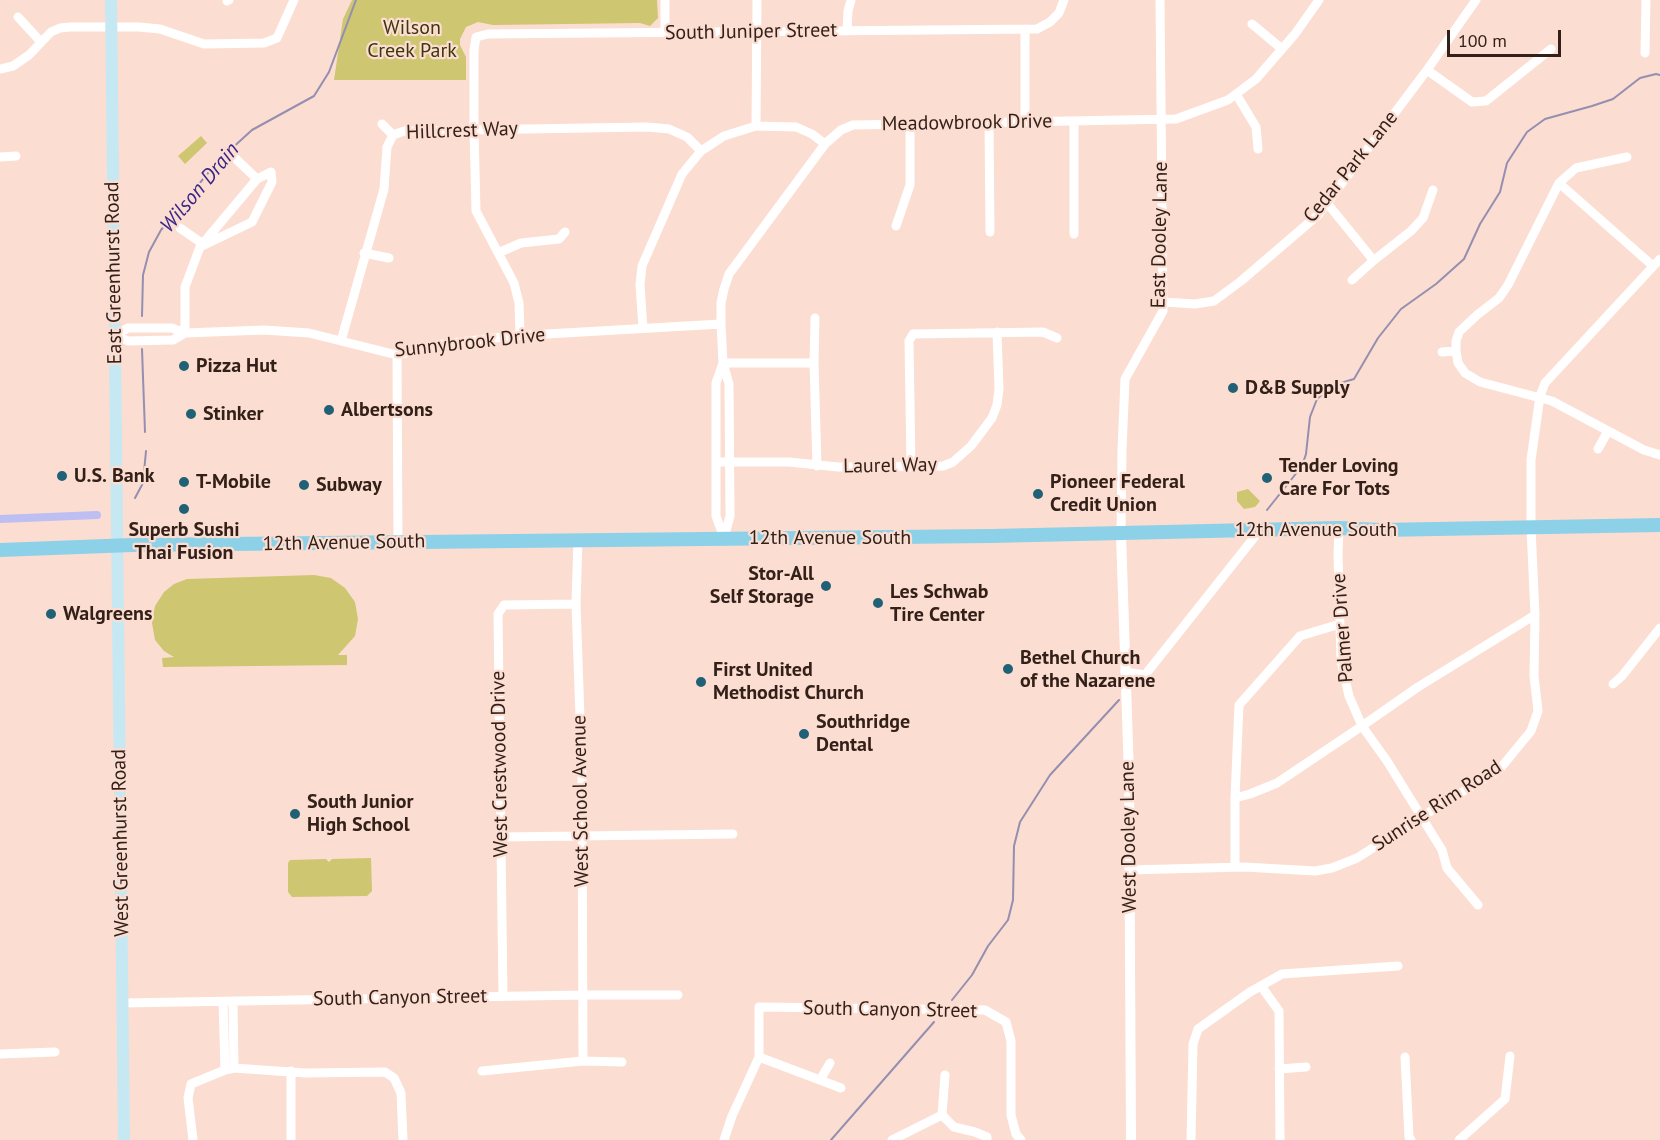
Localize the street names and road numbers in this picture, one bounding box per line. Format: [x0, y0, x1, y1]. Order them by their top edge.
street label: South Juniper Street [665, 18, 837, 46]
street label: Cedar Park Lane [1299, 106, 1403, 228]
street label: Meadowbrook Drive [881, 110, 1053, 136]
street label: Hillcrest Way [406, 117, 518, 145]
street label: East Dooley Lane [1147, 161, 1173, 309]
street label: East Greenhurst Road [100, 181, 128, 365]
street label: Sunnybrook Drive [393, 323, 547, 363]
street label: Laurel Way [843, 453, 937, 479]
street label: 12th Avenue South [1235, 518, 1397, 542]
street label: 12th Avenue South [749, 526, 911, 550]
street label: 12th Avenue South [263, 530, 425, 556]
street label: Palmer Drive [1327, 572, 1359, 684]
street label: West Crestwood Drive [486, 671, 514, 857]
street label: West School Avenue [568, 715, 594, 887]
street label: West Greenhurst Road [107, 749, 135, 937]
street label: Sunrise Rim Road [1368, 755, 1506, 857]
street label: West Dooley Lane [1116, 761, 1142, 913]
street label: South Canyon Street [313, 984, 487, 1012]
street label: South Canyon Street [803, 996, 977, 1024]

